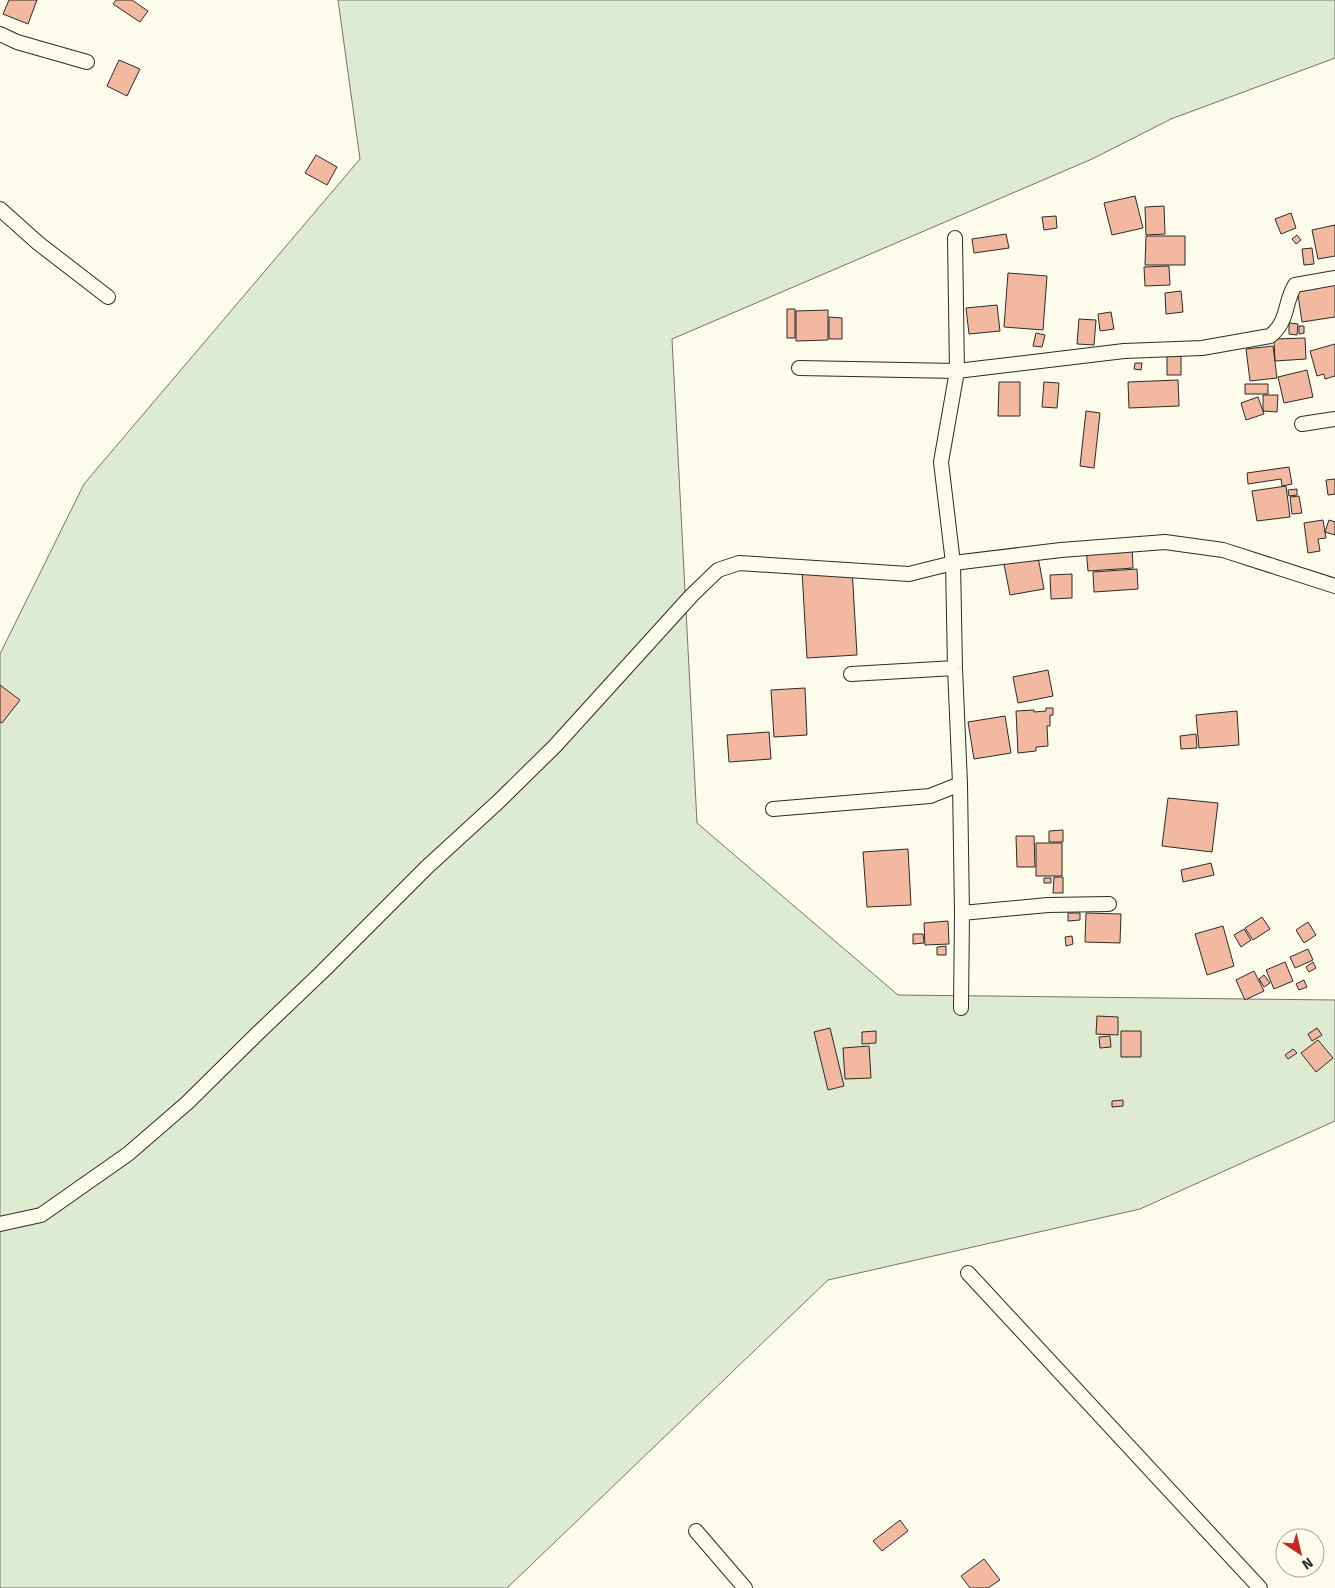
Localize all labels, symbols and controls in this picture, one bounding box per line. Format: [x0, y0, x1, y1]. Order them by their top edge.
north arrow [1275, 1528, 1325, 1578]
text: N [1298, 1554, 1316, 1573]

